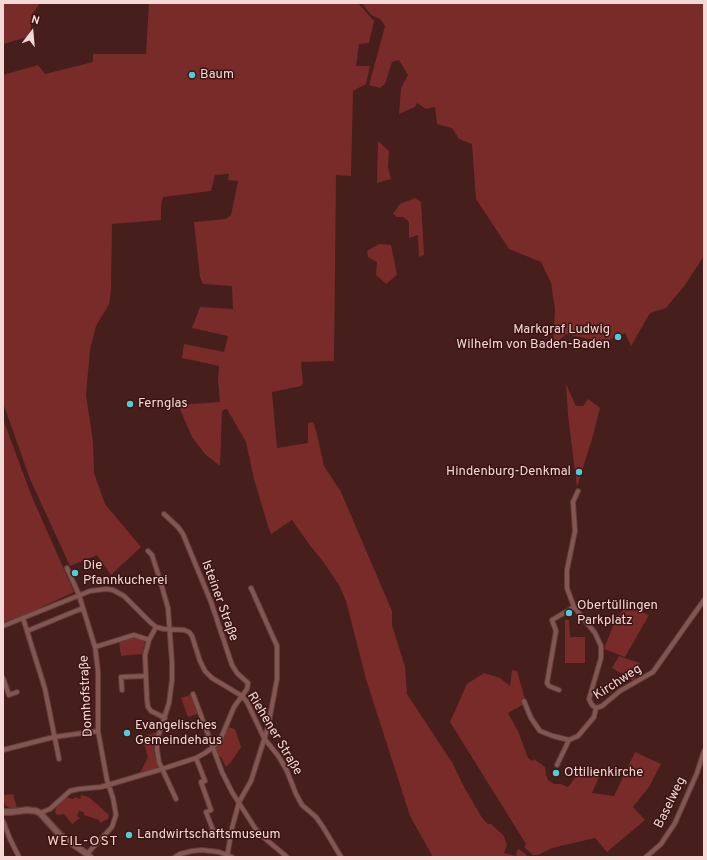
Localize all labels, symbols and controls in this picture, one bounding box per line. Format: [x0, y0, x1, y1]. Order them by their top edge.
north arrow [12, 12, 52, 52]
text: N [30, 13, 41, 28]
place label: Baum [200, 67, 234, 83]
marker: Baum [187, 70, 197, 80]
place label: Markgraf Ludwig Wilhelm von Baden-Baden [456, 322, 610, 353]
marker: Markgraf Ludwig Wilhelm von Baden-Baden [613, 332, 623, 342]
place label: Fernglas [138, 396, 188, 412]
marker: Fernglas [125, 399, 135, 409]
place label: Hindenburg-Denkmal [446, 464, 571, 480]
marker: Hindenburg-Denkmal [574, 467, 584, 477]
place label: Die Pfannkucherei [83, 558, 167, 589]
street label: Isteiner Straße [197, 558, 241, 644]
marker: Die Pfannkucherei [70, 568, 80, 578]
place label: Obertüllingen Parkplatz [577, 598, 658, 629]
marker: Obertüllingen Parkplatz [564, 608, 574, 618]
street label: Domhofstraße [77, 655, 97, 737]
street label: Kirchweg [591, 662, 645, 704]
street label: Riehener Straße [243, 690, 305, 778]
place label: Evangelisches Gemeindehaus [135, 718, 222, 749]
marker: Evangelisches Gemeindehaus [122, 728, 132, 738]
place label: Ottilienkirche [564, 765, 643, 781]
marker: Ottilienkirche [551, 768, 561, 778]
street label: Baselweg [652, 775, 690, 831]
place label: Landwirtschaftsmuseum [137, 827, 280, 843]
marker: Landwirtschaftsmuseum [124, 830, 134, 840]
district label: WEIL-OST [47, 834, 119, 850]

